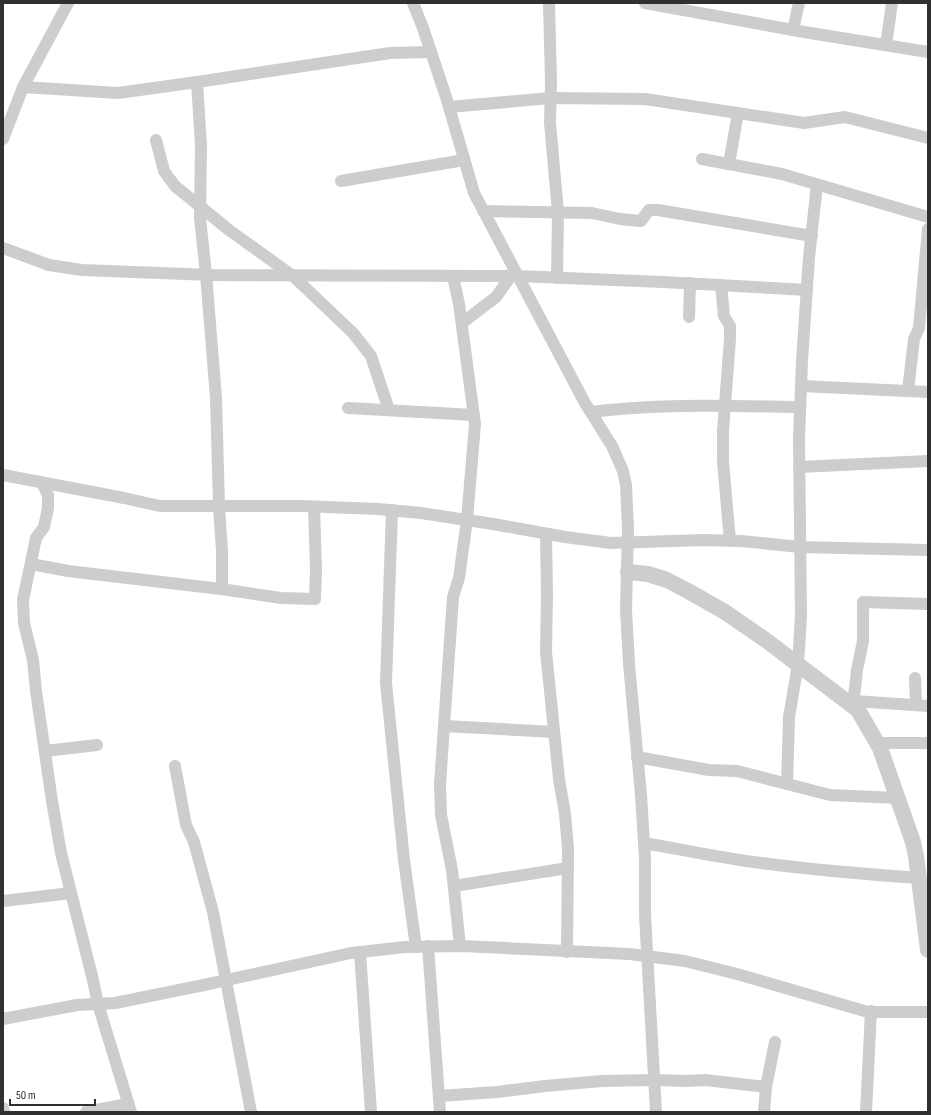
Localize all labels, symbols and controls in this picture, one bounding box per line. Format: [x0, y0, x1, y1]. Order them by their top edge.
scale bar [10, 1081, 95, 1107]
text: 50 m [16, 1088, 36, 1103]

